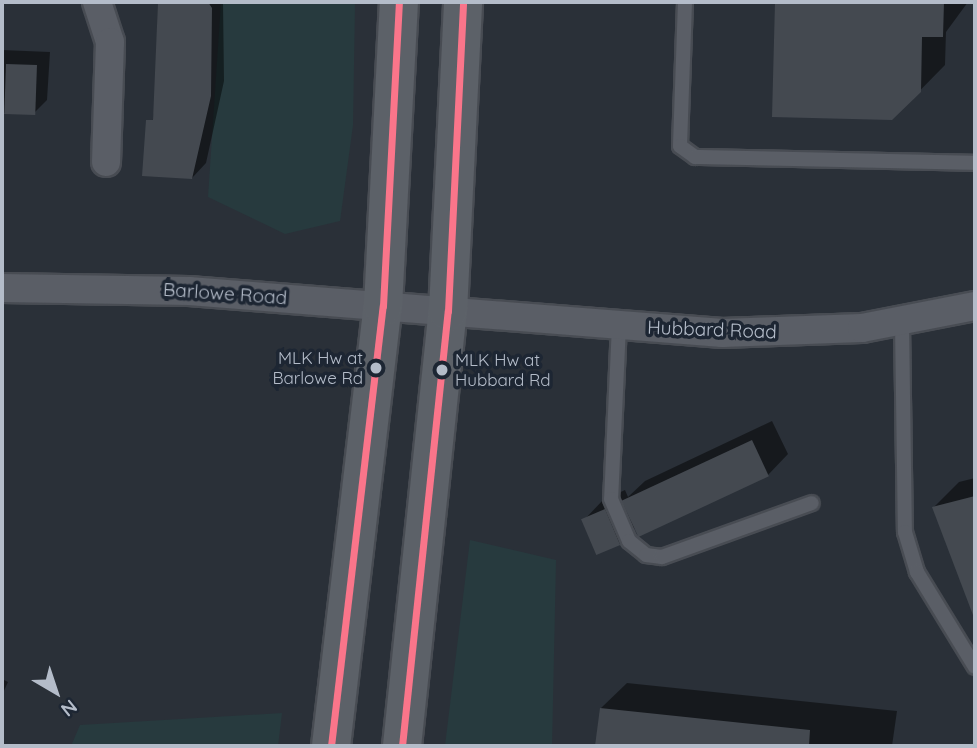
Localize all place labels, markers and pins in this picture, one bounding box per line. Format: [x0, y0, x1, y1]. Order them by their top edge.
place label: MLK Hw at Barlowe Rd [272, 348, 363, 388]
place label: MLK Hw at Hubbard Rd [455, 350, 551, 390]
marker: MLK Hw at Barlowe Rd [369, 361, 383, 375]
marker: MLK Hw at Hubbard Rd [435, 363, 449, 377]

